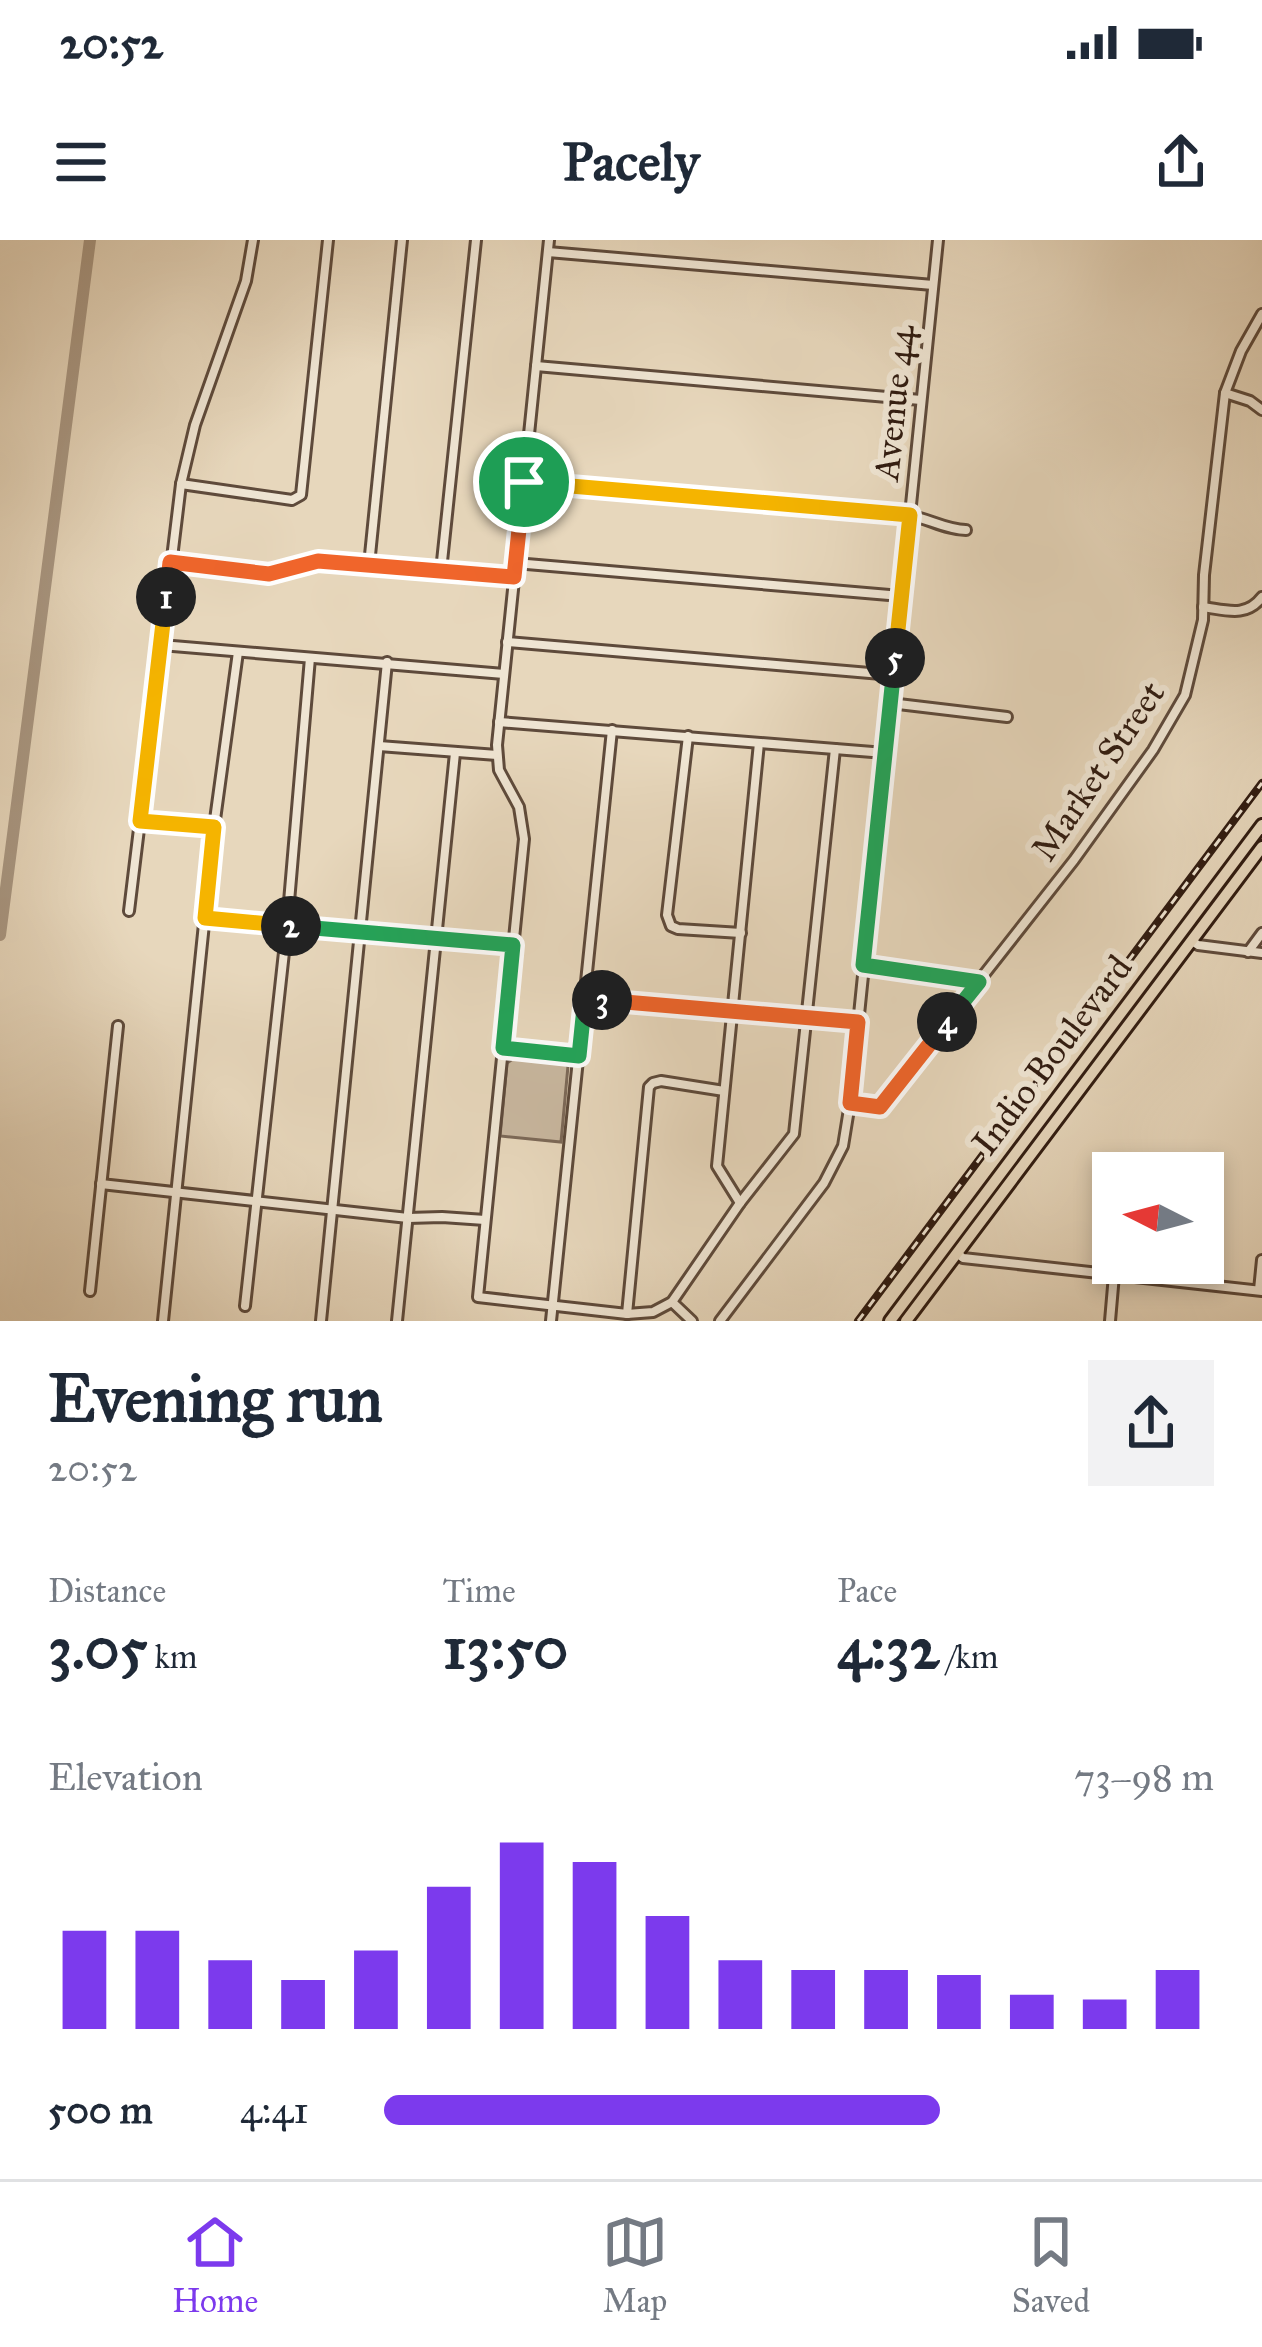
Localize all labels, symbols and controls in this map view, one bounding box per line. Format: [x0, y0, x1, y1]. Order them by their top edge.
text: 20:52 [60, 15, 163, 70]
icon: menu [48, 129, 114, 195]
text: Pacely [562, 129, 700, 195]
icon: share [1148, 129, 1214, 195]
street label: Avenue 44 [864, 322, 924, 485]
pin [473, 431, 575, 533]
icon: arrive [491, 449, 557, 515]
pin: 1 [136, 567, 196, 627]
text: 1 [159, 577, 173, 617]
pin: 5 [865, 628, 925, 688]
text: 5 [887, 638, 903, 678]
street label: Market Street [1022, 673, 1174, 869]
pin: 2 [261, 896, 321, 956]
text: 2 [283, 906, 299, 946]
street label: Indio Boulevard [963, 947, 1141, 1163]
pin: 3 [572, 970, 632, 1030]
text: 3 [595, 980, 609, 1020]
pin: 4 [917, 992, 977, 1052]
text: 4 [938, 1002, 956, 1042]
north arrow [1092, 1152, 1224, 1284]
map controls [1092, 1152, 1224, 1284]
text: Evening run [48, 1358, 383, 1439]
button: share [1088, 1360, 1214, 1486]
text: 20:52 [48, 1444, 137, 1492]
text: Distance [48, 1571, 166, 1611]
text: Time [443, 1571, 516, 1611]
text: Pace [837, 1571, 897, 1611]
text: 3.05 [48, 1611, 147, 1684]
text: 13:50 [443, 1611, 568, 1684]
text: 4:32 [837, 1611, 939, 1684]
text: km [147, 1637, 197, 1677]
text: /km [939, 1637, 999, 1677]
text: Elevation [48, 1753, 203, 1801]
text: 73–98 m [1074, 1753, 1214, 1801]
text: 500 m [48, 2086, 153, 2134]
text: 4:41 [240, 2086, 309, 2134]
tab: Home [172, 2209, 258, 2321]
tab: Map [602, 2209, 668, 2321]
tab: Saved [1012, 2209, 1090, 2321]

